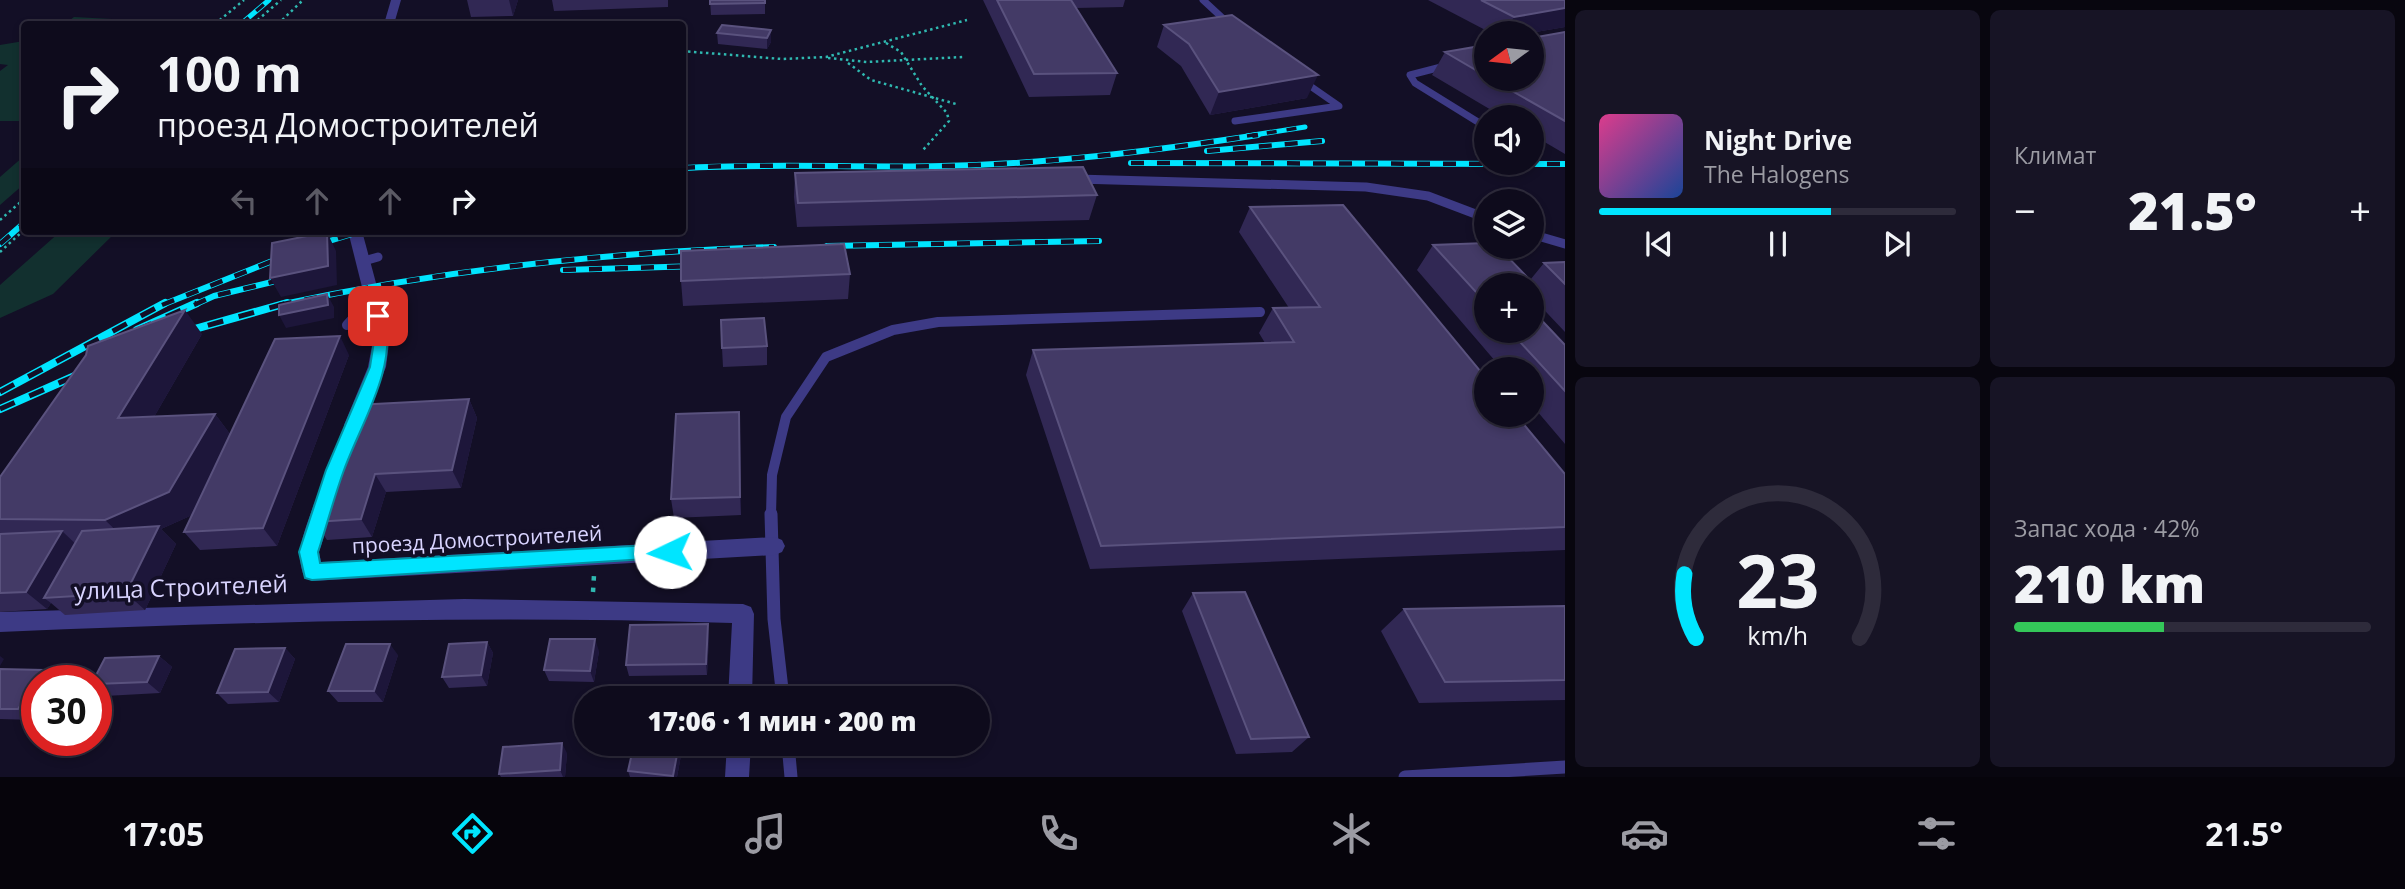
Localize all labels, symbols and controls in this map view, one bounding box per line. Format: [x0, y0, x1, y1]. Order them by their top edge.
north arrow [1474, 21, 1544, 91]
map controls [1474, 21, 1544, 427]
text: 100 m [157, 40, 302, 106]
icon: right [42, 49, 133, 140]
text: проезд Домостроителей [157, 103, 539, 146]
button: sound [1474, 105, 1544, 175]
text: Night Drive [1704, 122, 1852, 158]
text: Климат [2014, 139, 2096, 171]
text: The Halogens [1704, 158, 1850, 190]
text: 21.5° [2128, 174, 2257, 245]
icon: left [225, 182, 263, 220]
icon: ahead [298, 182, 336, 220]
icon: ahead [371, 182, 409, 220]
icon: right [444, 182, 482, 220]
text: − [2014, 184, 2036, 236]
text: + [2349, 184, 2371, 236]
button: layers [1474, 189, 1544, 259]
icon: previous [1640, 225, 1678, 263]
icon: pause [1759, 225, 1797, 263]
icon: next [1878, 225, 1916, 263]
button: + [1474, 273, 1544, 343]
pin [348, 286, 408, 346]
icon: arrive [359, 297, 397, 335]
button: − [1474, 357, 1544, 427]
text: Запас хода · 42% [2014, 512, 2199, 544]
position arrow [633, 515, 707, 589]
street label: проезд Домостроителей [351, 518, 603, 560]
text: 23 [1736, 530, 1819, 629]
text: 210 km [2014, 547, 2205, 618]
street label: улица Строителей [74, 566, 288, 607]
text: km/h [1747, 618, 1808, 652]
speed limit sign: 30 [21, 665, 112, 756]
text: 17:06 · 1 мин · 200 m [647, 703, 917, 739]
icon: directions [448, 809, 497, 858]
icon: music [741, 809, 790, 858]
icon: phone [1034, 809, 1083, 858]
icon: climate [1327, 809, 1376, 858]
icon: car [1620, 809, 1669, 858]
icon: filters [1912, 809, 1961, 858]
text: 17:05 [122, 812, 204, 855]
text: 21.5° [2205, 812, 2283, 855]

